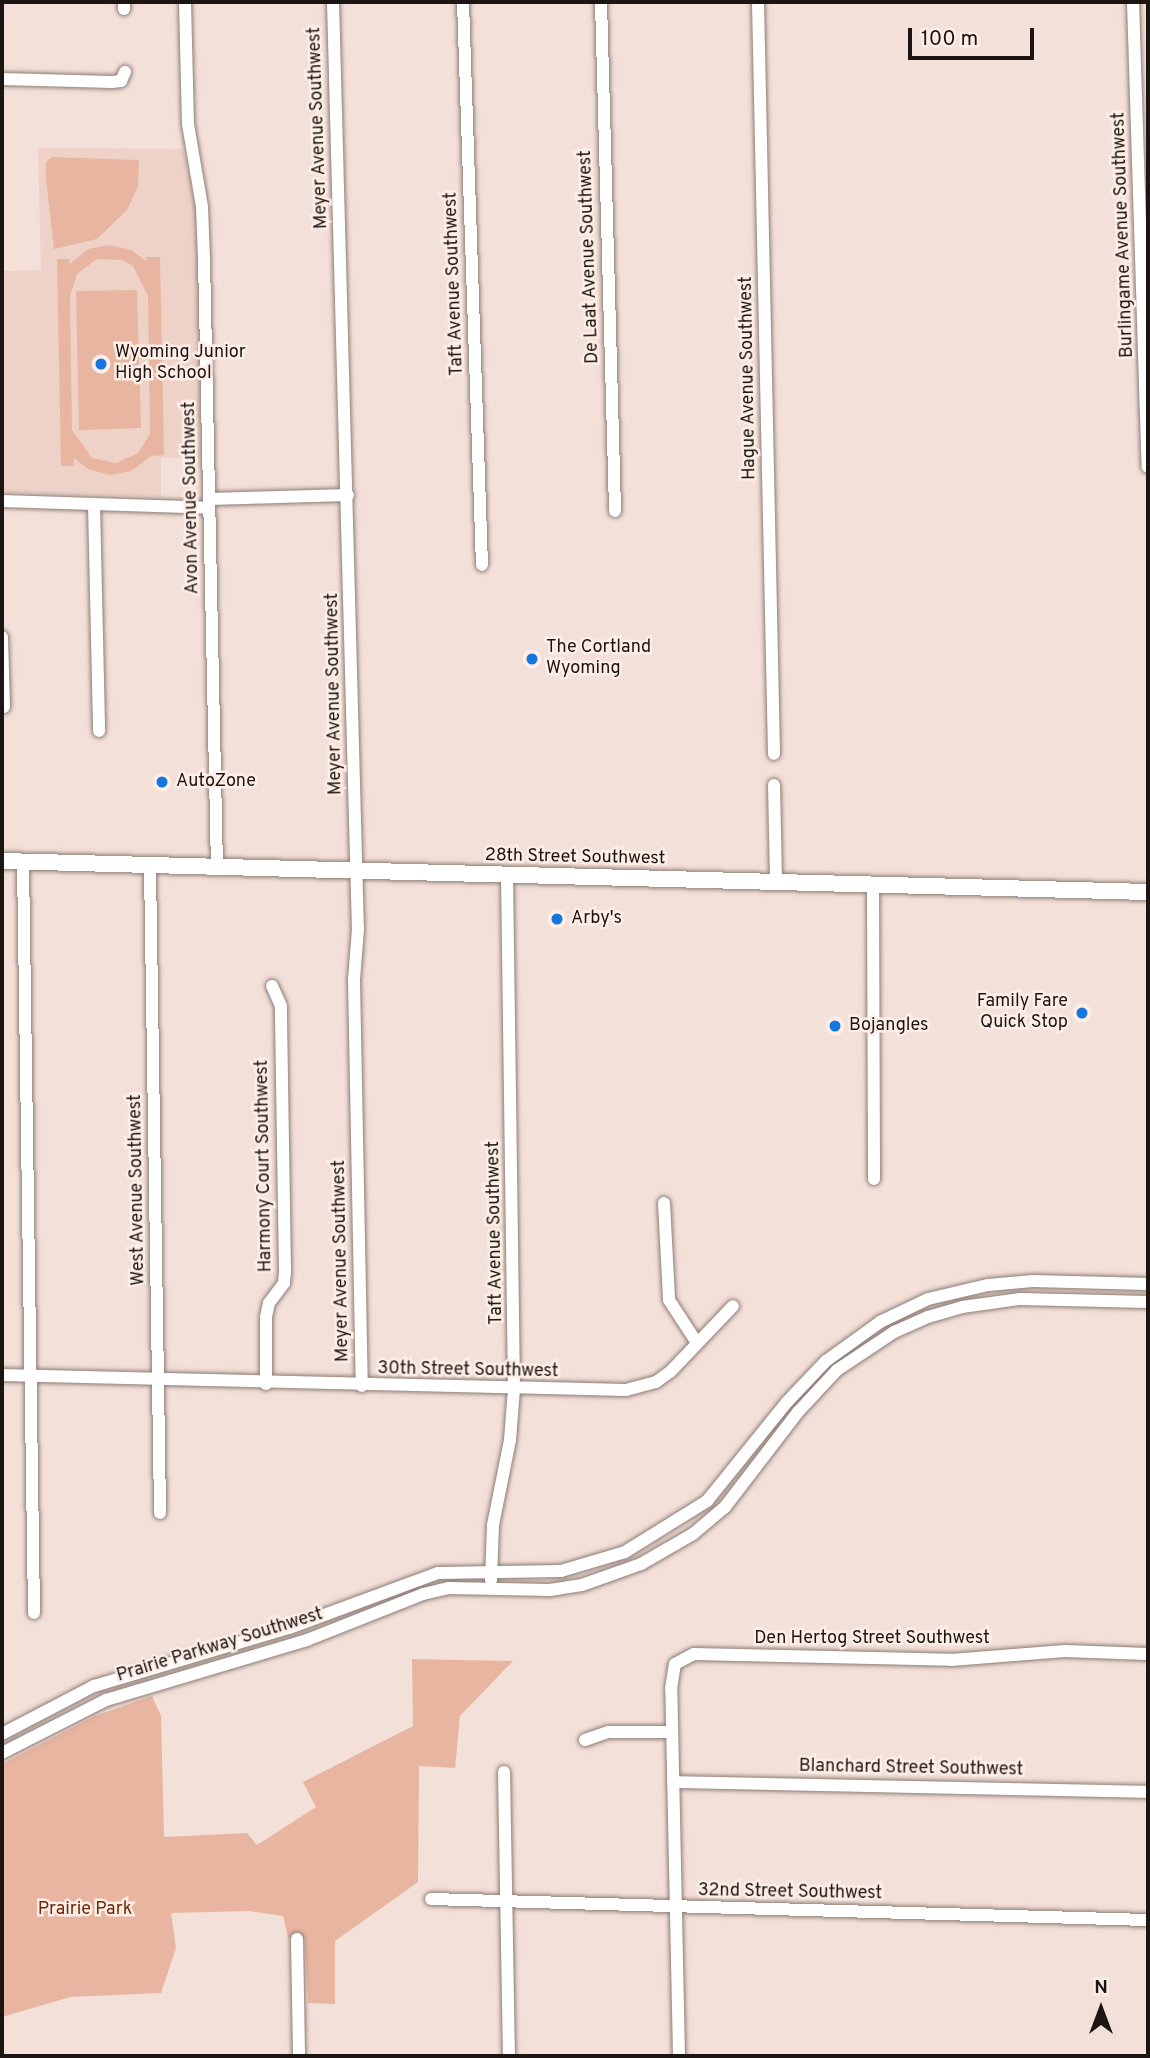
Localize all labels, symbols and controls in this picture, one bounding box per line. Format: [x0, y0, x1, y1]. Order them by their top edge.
scale bar [912, 14, 1038, 58]
street label: Meyer Avenue Southwest [305, 26, 333, 230]
text: 100 m [921, 26, 978, 53]
street label: Burlingame Avenue Southwest [1109, 111, 1139, 359]
street label: De Laat Avenue Southwest [575, 149, 605, 365]
street label: Taft Avenue Southwest [441, 191, 469, 377]
street label: Hague Avenue Southwest [736, 276, 762, 480]
place label: Wyoming Junior High School [115, 343, 246, 386]
marker: Wyoming Junior High School [93, 356, 109, 372]
street label: Avon Avenue Southwest [180, 401, 204, 595]
street label: Meyer Avenue Southwest [322, 592, 348, 796]
place label: The Cortland Wyoming [546, 638, 651, 680]
marker: The Cortland Wyoming [524, 651, 540, 667]
place label: AutoZone [176, 771, 256, 793]
marker: AutoZone [154, 774, 170, 790]
street label: 28th Street Southwest [485, 846, 665, 870]
place label: Arby's [571, 908, 622, 930]
marker: Arby's [549, 911, 565, 927]
place label: Family Fare Quick Stop [977, 992, 1068, 1034]
marker: Family Fare Quick Stop [1074, 1005, 1090, 1021]
place label: Bojangles [849, 1015, 928, 1037]
marker: Bojangles [827, 1018, 843, 1034]
street label: Harmony Court Southwest [252, 1060, 278, 1272]
street label: West Avenue Southwest [126, 1094, 150, 1286]
street label: Taft Avenue Southwest [484, 1140, 508, 1326]
street label: Meyer Avenue Southwest [329, 1159, 355, 1363]
street label: 30th Street Southwest [377, 1359, 559, 1383]
street label: Prairie Parkway Southwest [114, 1604, 326, 1688]
street label: Den Hertog Street Southwest [754, 1628, 990, 1650]
street label: Blanchard Street Southwest [799, 1756, 1023, 1782]
street label: 32nd Street Southwest [698, 1881, 882, 1905]
park label: Prairie Park [38, 1899, 132, 1921]
north arrow [1066, 1974, 1136, 2044]
text: N [1094, 1976, 1108, 2000]

